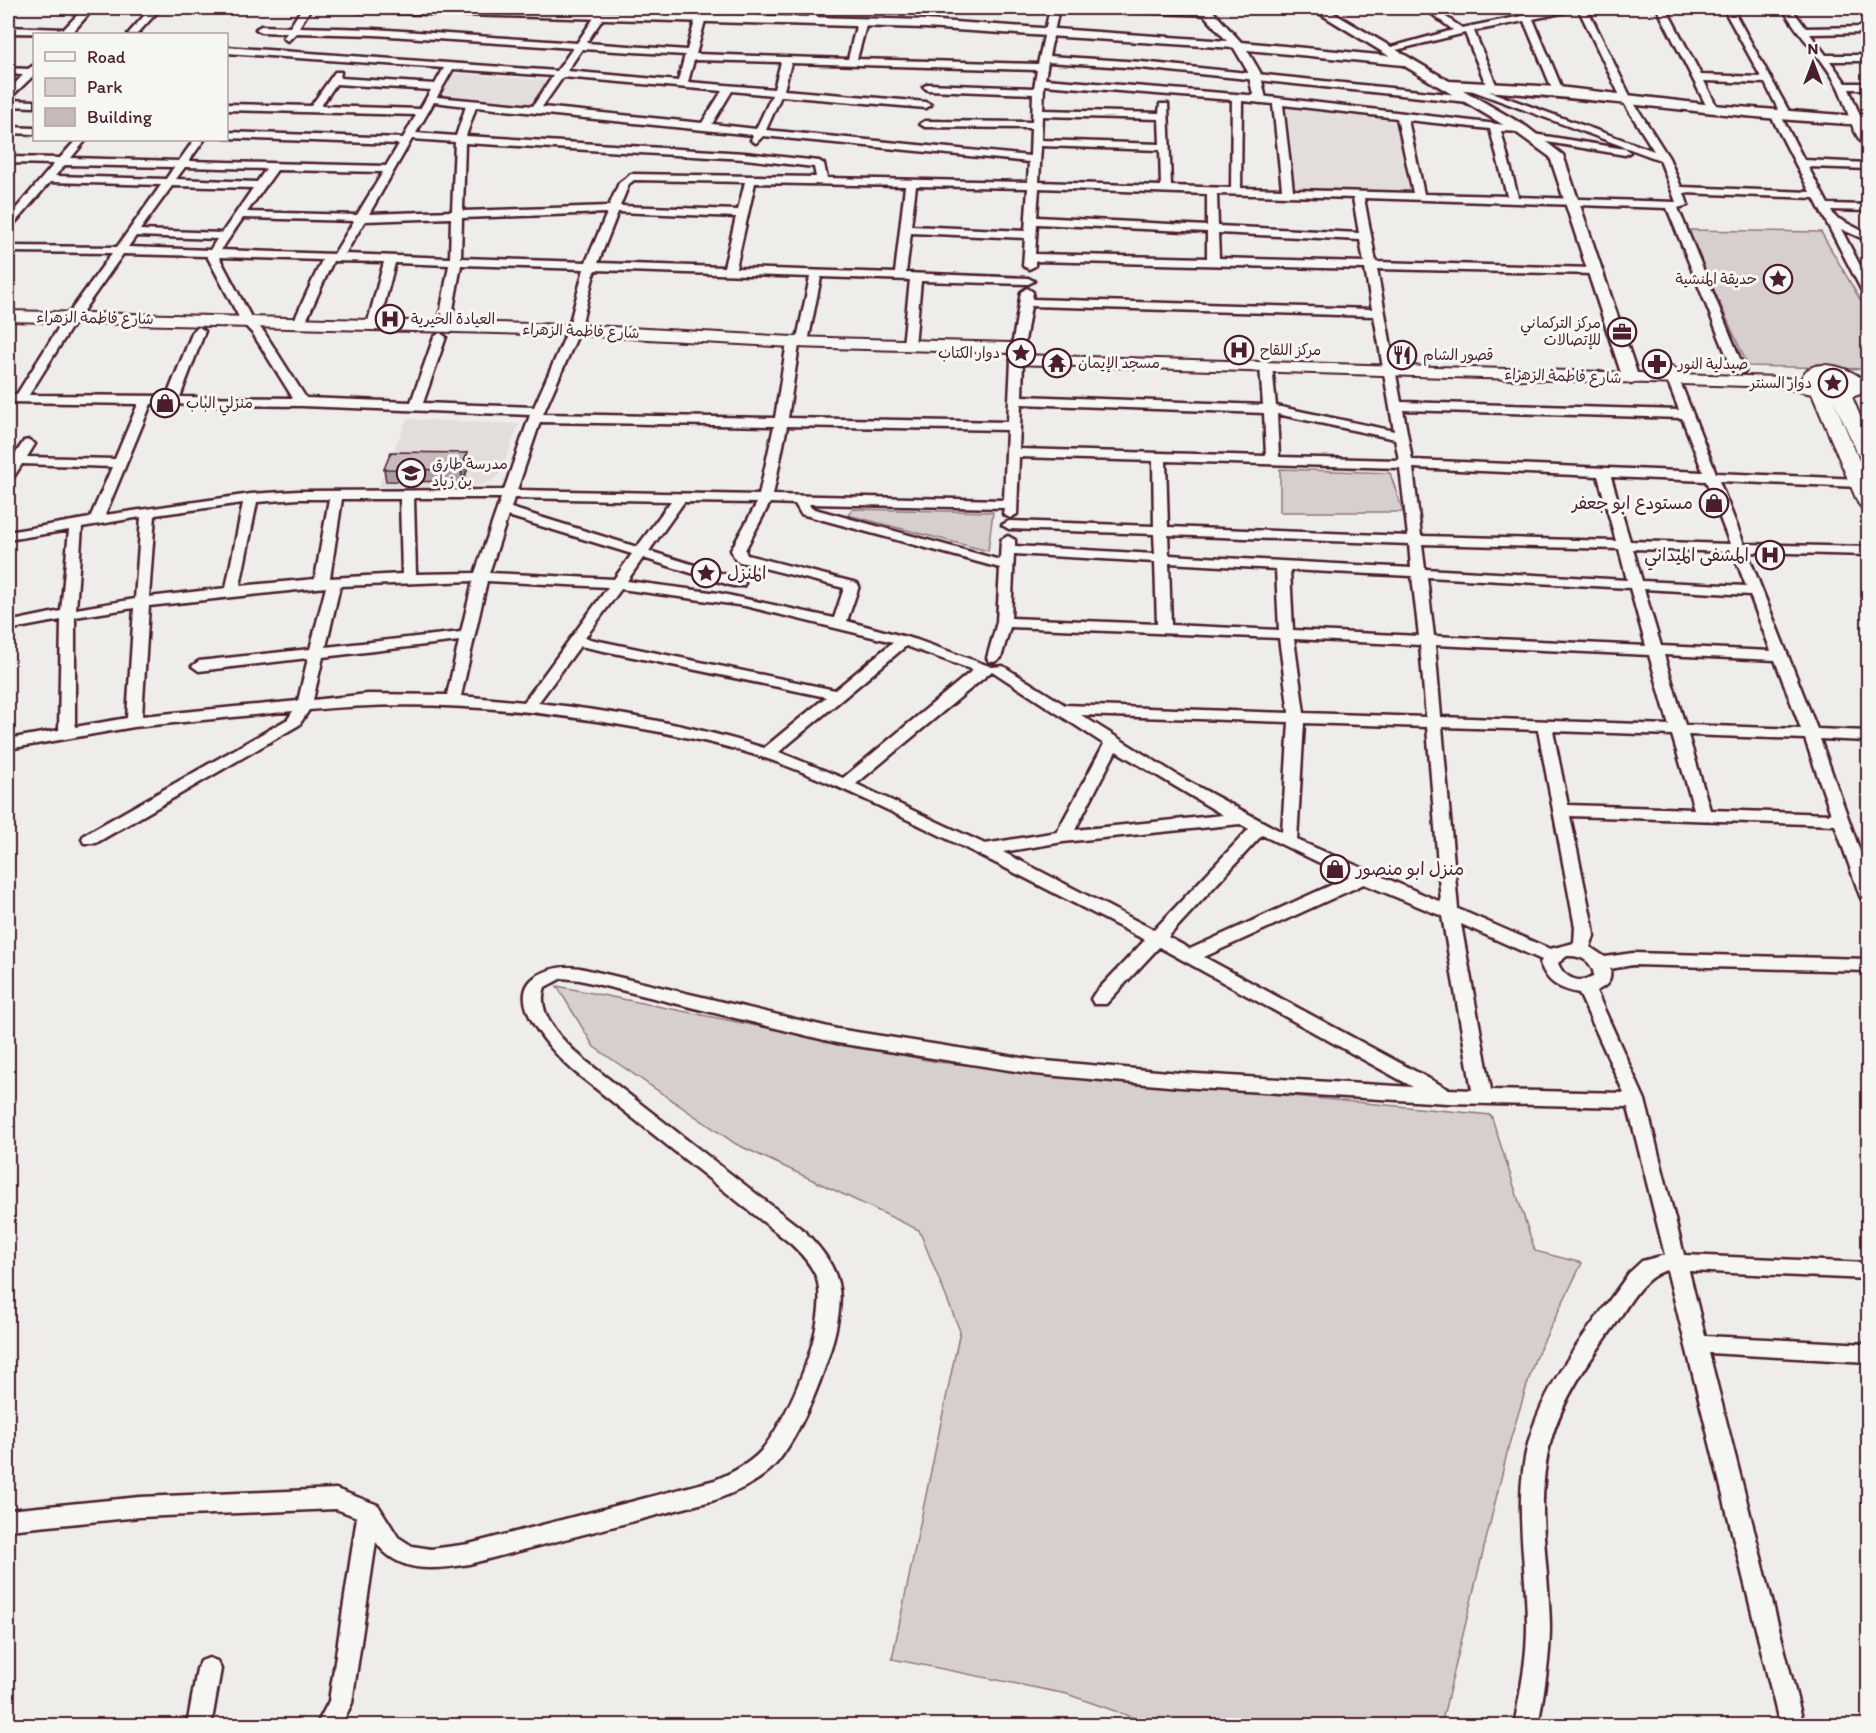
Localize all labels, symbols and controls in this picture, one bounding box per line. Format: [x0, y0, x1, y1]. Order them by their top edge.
legend [33, 33, 228, 141]
north arrow [1783, 33, 1843, 93]
text: N [1808, 39, 1818, 58]
text: Road [87, 46, 126, 68]
text: Park [87, 76, 122, 98]
text: Building [87, 106, 153, 128]
place icon: حديقة المنشية [1762, 263, 1794, 295]
place label: حديقة المنشية [1676, 270, 1757, 288]
hospital icon: العيادة الخيرية [374, 303, 406, 335]
street label: شارع فاطمة الزهراء [36, 308, 154, 329]
place label: العيادة الخيرية [411, 310, 495, 328]
place label: مركز التركماني للإتصالات [1520, 314, 1601, 350]
office icon: مركز التركماني للإتصالات [1606, 316, 1638, 348]
street label: شارع فاطمة الزهراء [522, 320, 640, 343]
hospital icon: مركز اللقاح [1223, 334, 1255, 366]
place icon: دوار الكتاب [1005, 337, 1037, 369]
restaurant icon: قصور الشام [1386, 339, 1418, 371]
place label: مركز اللقاح [1260, 341, 1321, 360]
place label: دوار الكتاب [938, 344, 1000, 362]
place label: قصور الشام [1423, 346, 1494, 366]
temple icon: مسجد الإيمان [1041, 347, 1073, 379]
pharmacy icon: صيدلية النور [1641, 348, 1673, 380]
place label: مسجد الإيمان [1078, 354, 1160, 373]
place label: صيدلية النور [1677, 355, 1748, 374]
street label: شارع فاطمة الزهراء [1504, 365, 1622, 388]
place icon: دوار السنتر [1817, 367, 1849, 399]
place label: دوار السنتر [1748, 374, 1812, 392]
shop icon: منزلي الباب [149, 387, 181, 419]
place label: منزلي الباب [186, 394, 253, 416]
place label: مدرسة طارق بن زياد [432, 455, 508, 490]
school or university icon: مدرسة طارق بن زياد [395, 457, 427, 489]
shop icon: مستودع ابو جعفر [1698, 487, 1730, 519]
place label: مستودع ابو جعفر [1570, 492, 1693, 515]
hospital icon: المشفى الميداني [1754, 539, 1786, 571]
place label: المشفى الميداني [1644, 544, 1749, 571]
place icon: المنزل [690, 557, 722, 589]
place label: المنزل [727, 562, 766, 584]
shop icon: منزل ابو منصور [1319, 853, 1351, 885]
place label: منزل ابو منصور [1354, 858, 1464, 880]

